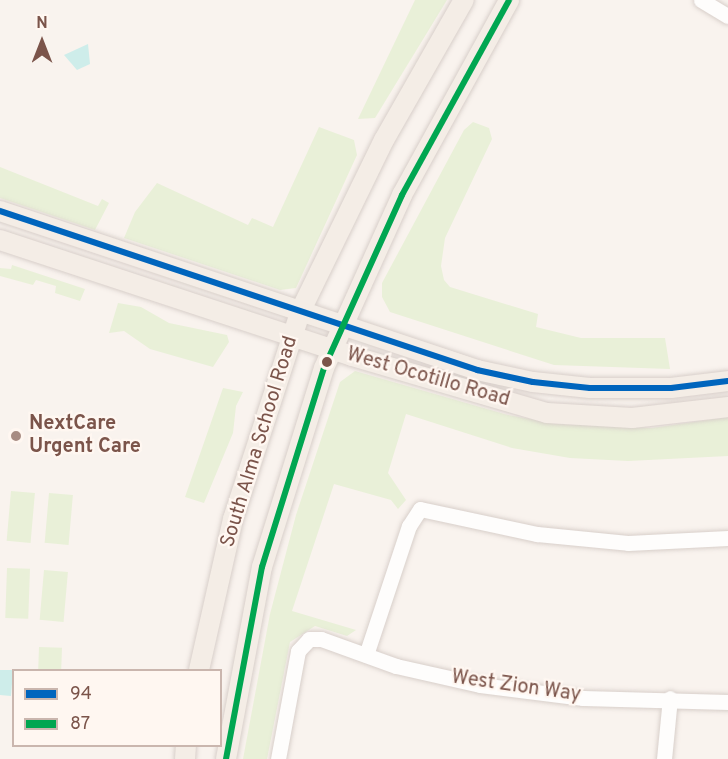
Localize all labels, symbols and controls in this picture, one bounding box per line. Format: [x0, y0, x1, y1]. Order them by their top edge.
north arrow [12, 12, 72, 72]
text: N [36, 14, 48, 34]
street label: South Alma School Road [216, 333, 304, 551]
street label: West Ocotillo Road [344, 343, 512, 413]
unlabelled marker [321, 356, 333, 368]
place label: NextCare Urgent Care [29, 412, 141, 459]
marker: NextCare Urgent Care [7, 427, 25, 445]
street label: West Zion Way [450, 666, 582, 708]
legend [12, 669, 222, 747]
text: 94 [70, 683, 92, 706]
text: 87 [70, 713, 90, 736]

